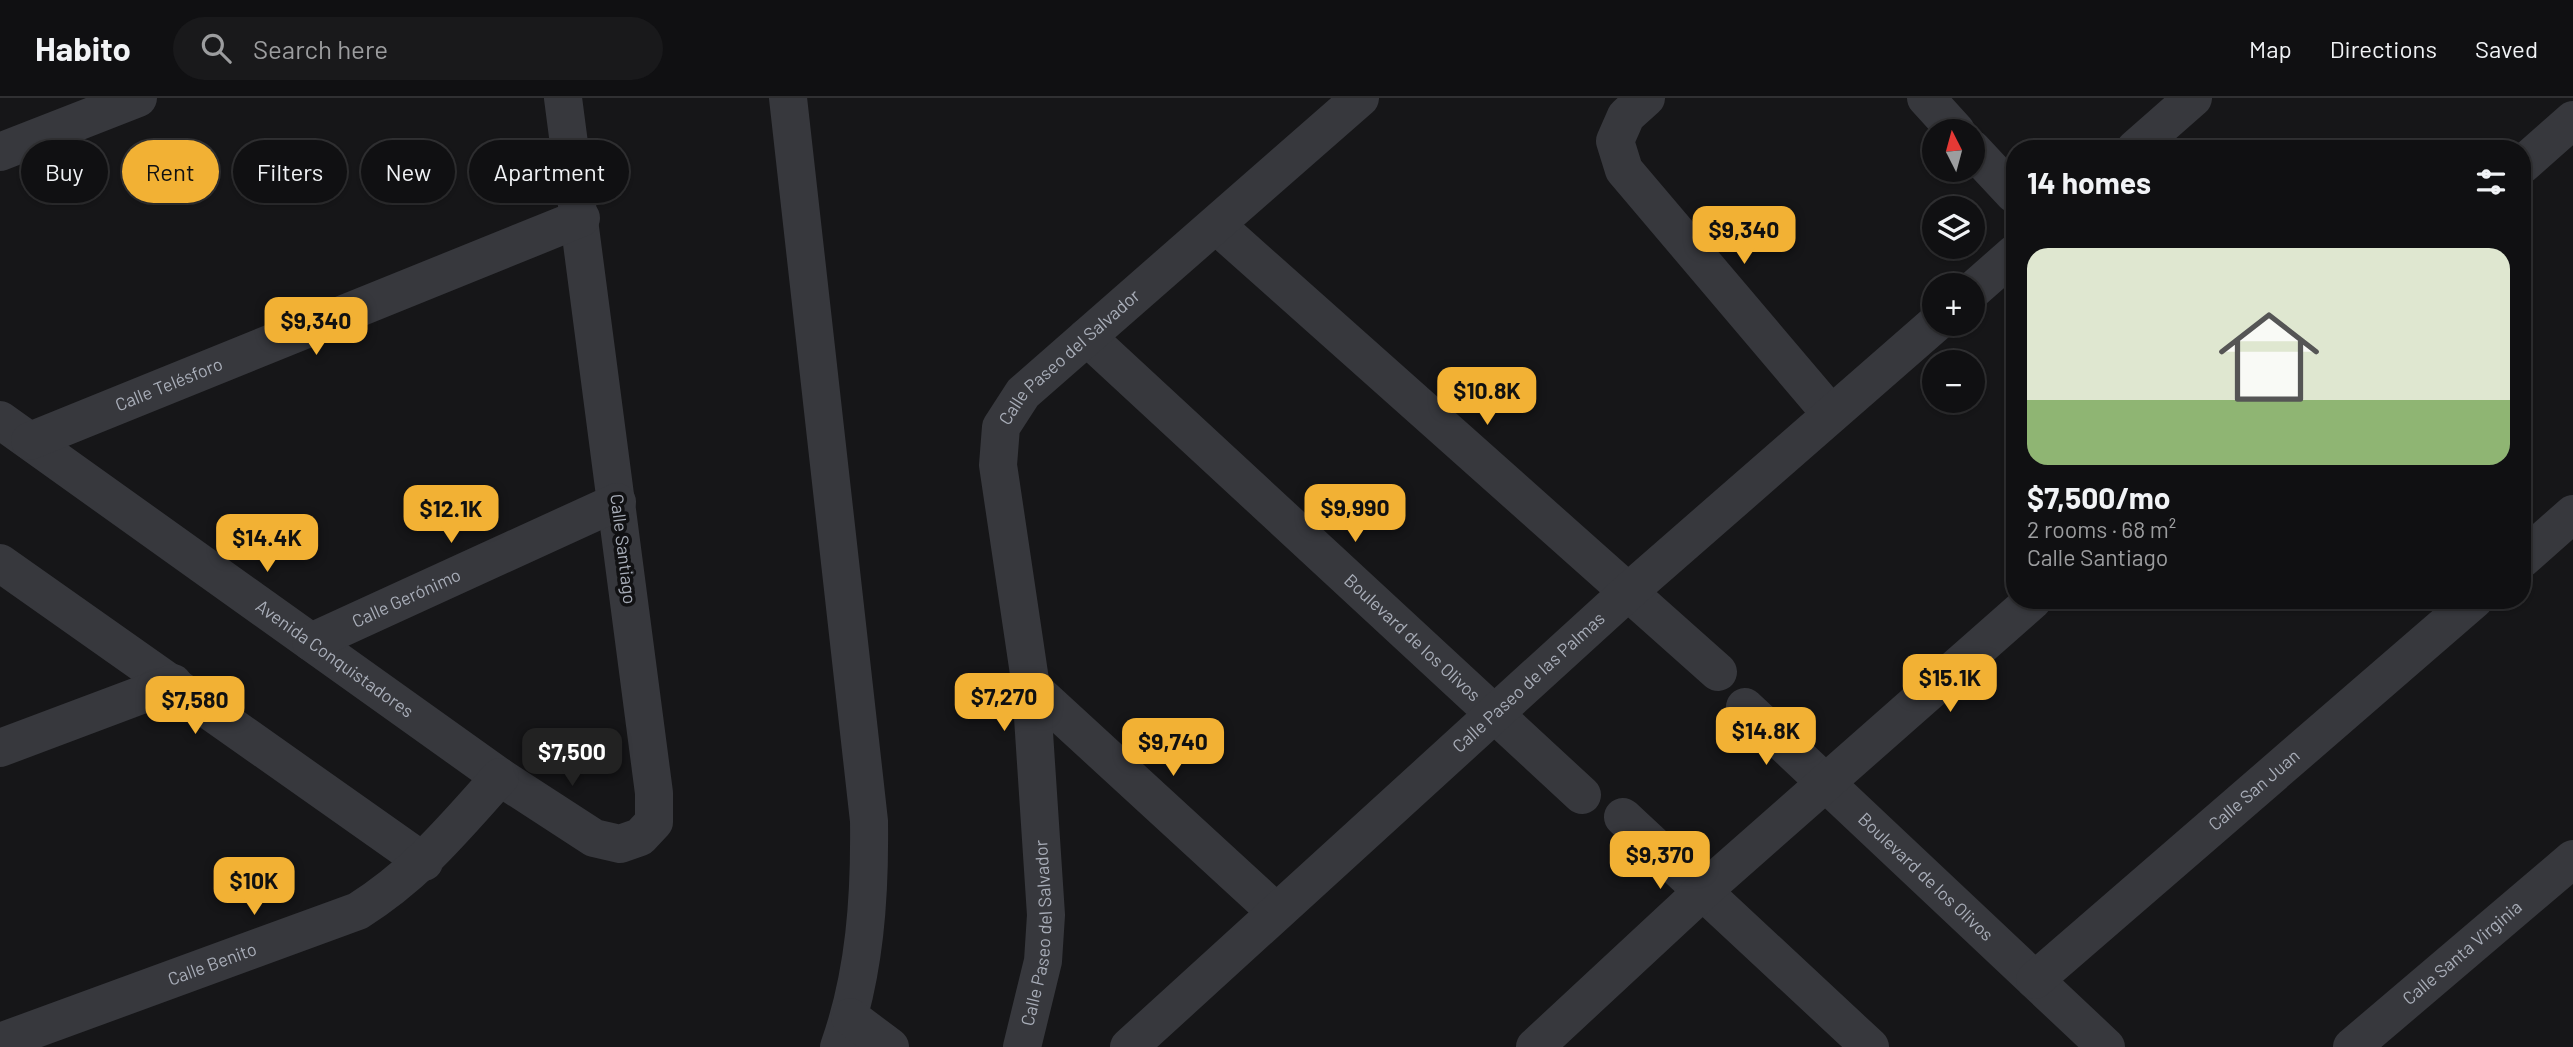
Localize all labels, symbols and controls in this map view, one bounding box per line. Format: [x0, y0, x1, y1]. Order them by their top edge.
search box [173, 17, 663, 80]
text: Habito [35, 28, 131, 68]
icon: search [197, 29, 235, 67]
text: Search here [253, 33, 388, 64]
text: Map [2249, 34, 2292, 63]
text: Directions [2330, 34, 2437, 63]
text: Saved [2475, 34, 2538, 63]
north arrow [1922, 119, 1984, 182]
map controls [1922, 119, 1985, 413]
chip: Buy [21, 140, 108, 203]
chip: Rent [122, 140, 219, 203]
chip: Filters [233, 140, 347, 203]
chip: New [361, 140, 455, 203]
chip: Apartment [469, 140, 629, 203]
icon: filters [2472, 163, 2510, 201]
text: 14 homes [2027, 164, 2151, 200]
button: layers [1922, 196, 1985, 259]
pin: $9,340 [1687, 206, 1801, 266]
text: $9,340 [1709, 215, 1779, 243]
button: + [1922, 273, 1985, 336]
street label: Calle Paseo del Salvador [993, 284, 1144, 429]
icon: home [2206, 294, 2332, 420]
pin: $9,340 [259, 298, 373, 357]
text: $9,340 [281, 306, 351, 334]
button: − [1922, 350, 1985, 413]
street label: Calle Telésforo [112, 352, 226, 415]
pin: $10.8K [1430, 368, 1544, 427]
text: $10.8K [1453, 376, 1521, 404]
text: $7,500/mo [2027, 479, 2170, 515]
pin: $9,990 [1298, 484, 1412, 544]
pin: $12.1K [394, 486, 508, 545]
street label: Calle Santiago [606, 493, 642, 605]
text: $9,990 [1321, 493, 1390, 521]
text: $12.1K [420, 494, 482, 522]
pin: $14.4K [210, 514, 324, 574]
text: 2 rooms · 68 m² [2027, 515, 2176, 543]
text: $14.4K [232, 523, 302, 551]
text: Calle Santiago [2027, 543, 2168, 571]
street label: Calle Gerónimo [348, 563, 464, 632]
street label: Boulevard de los Olivos [1340, 569, 1486, 706]
street label: Avenida Conquistadores [252, 594, 418, 722]
street label: Calle Paseo de las Palmas [1447, 607, 1609, 757]
pin: $15.1K [1893, 654, 2007, 714]
text: $15.1K [1919, 663, 1981, 691]
pin: $7,270 [947, 674, 1061, 733]
pin: $7,580 [138, 676, 252, 736]
text: $7,270 [971, 682, 1037, 710]
text: $7,580 [161, 685, 229, 713]
pin: $14.8K [1709, 708, 1823, 767]
text: $14.8K [1732, 716, 1800, 744]
pin: $9,740 [1116, 718, 1230, 778]
text: $9,740 [1138, 727, 1208, 755]
pin: $7,500 [515, 728, 629, 788]
text: $7,500 [538, 737, 606, 765]
street label: Calle San Juan [2204, 744, 2304, 835]
street label: Boulevard de los Olivos [1854, 807, 1998, 945]
pin: $9,370 [1603, 832, 1717, 891]
street label: Calle Paseo del Salvador [1016, 839, 1056, 1028]
text: $9,370 [1626, 840, 1694, 868]
pin: $10K [213, 858, 295, 917]
text: $10K [230, 866, 278, 894]
street label: Calle Santa Virginia [2398, 895, 2526, 1009]
street label: Calle Benito [165, 937, 259, 990]

